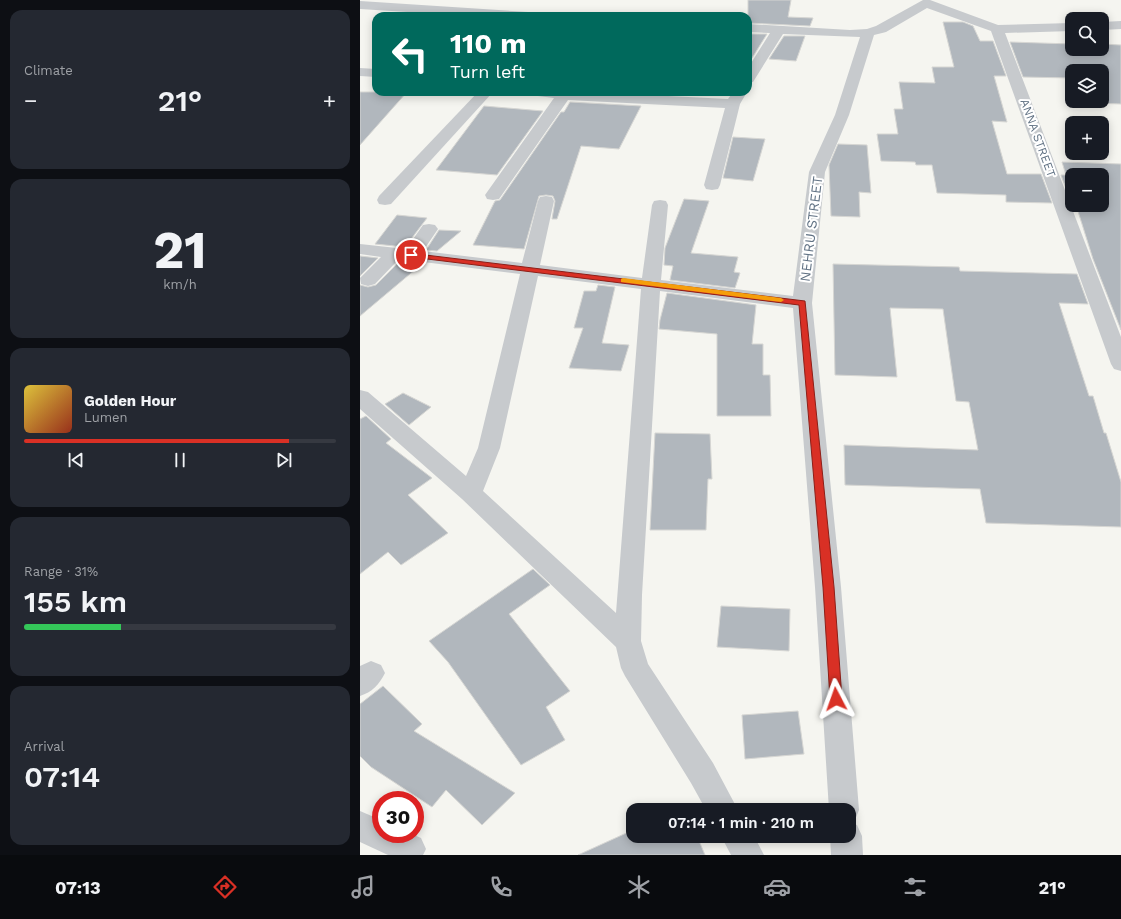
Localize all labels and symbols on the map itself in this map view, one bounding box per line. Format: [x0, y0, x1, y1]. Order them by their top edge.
street label: ANNA STREET [1017, 97, 1059, 179]
street label: NEHRU STREET [797, 175, 825, 283]
pin [394, 238, 428, 272]
position arrow [815, 678, 857, 720]
speed limit sign: 30 [372, 791, 424, 843]

